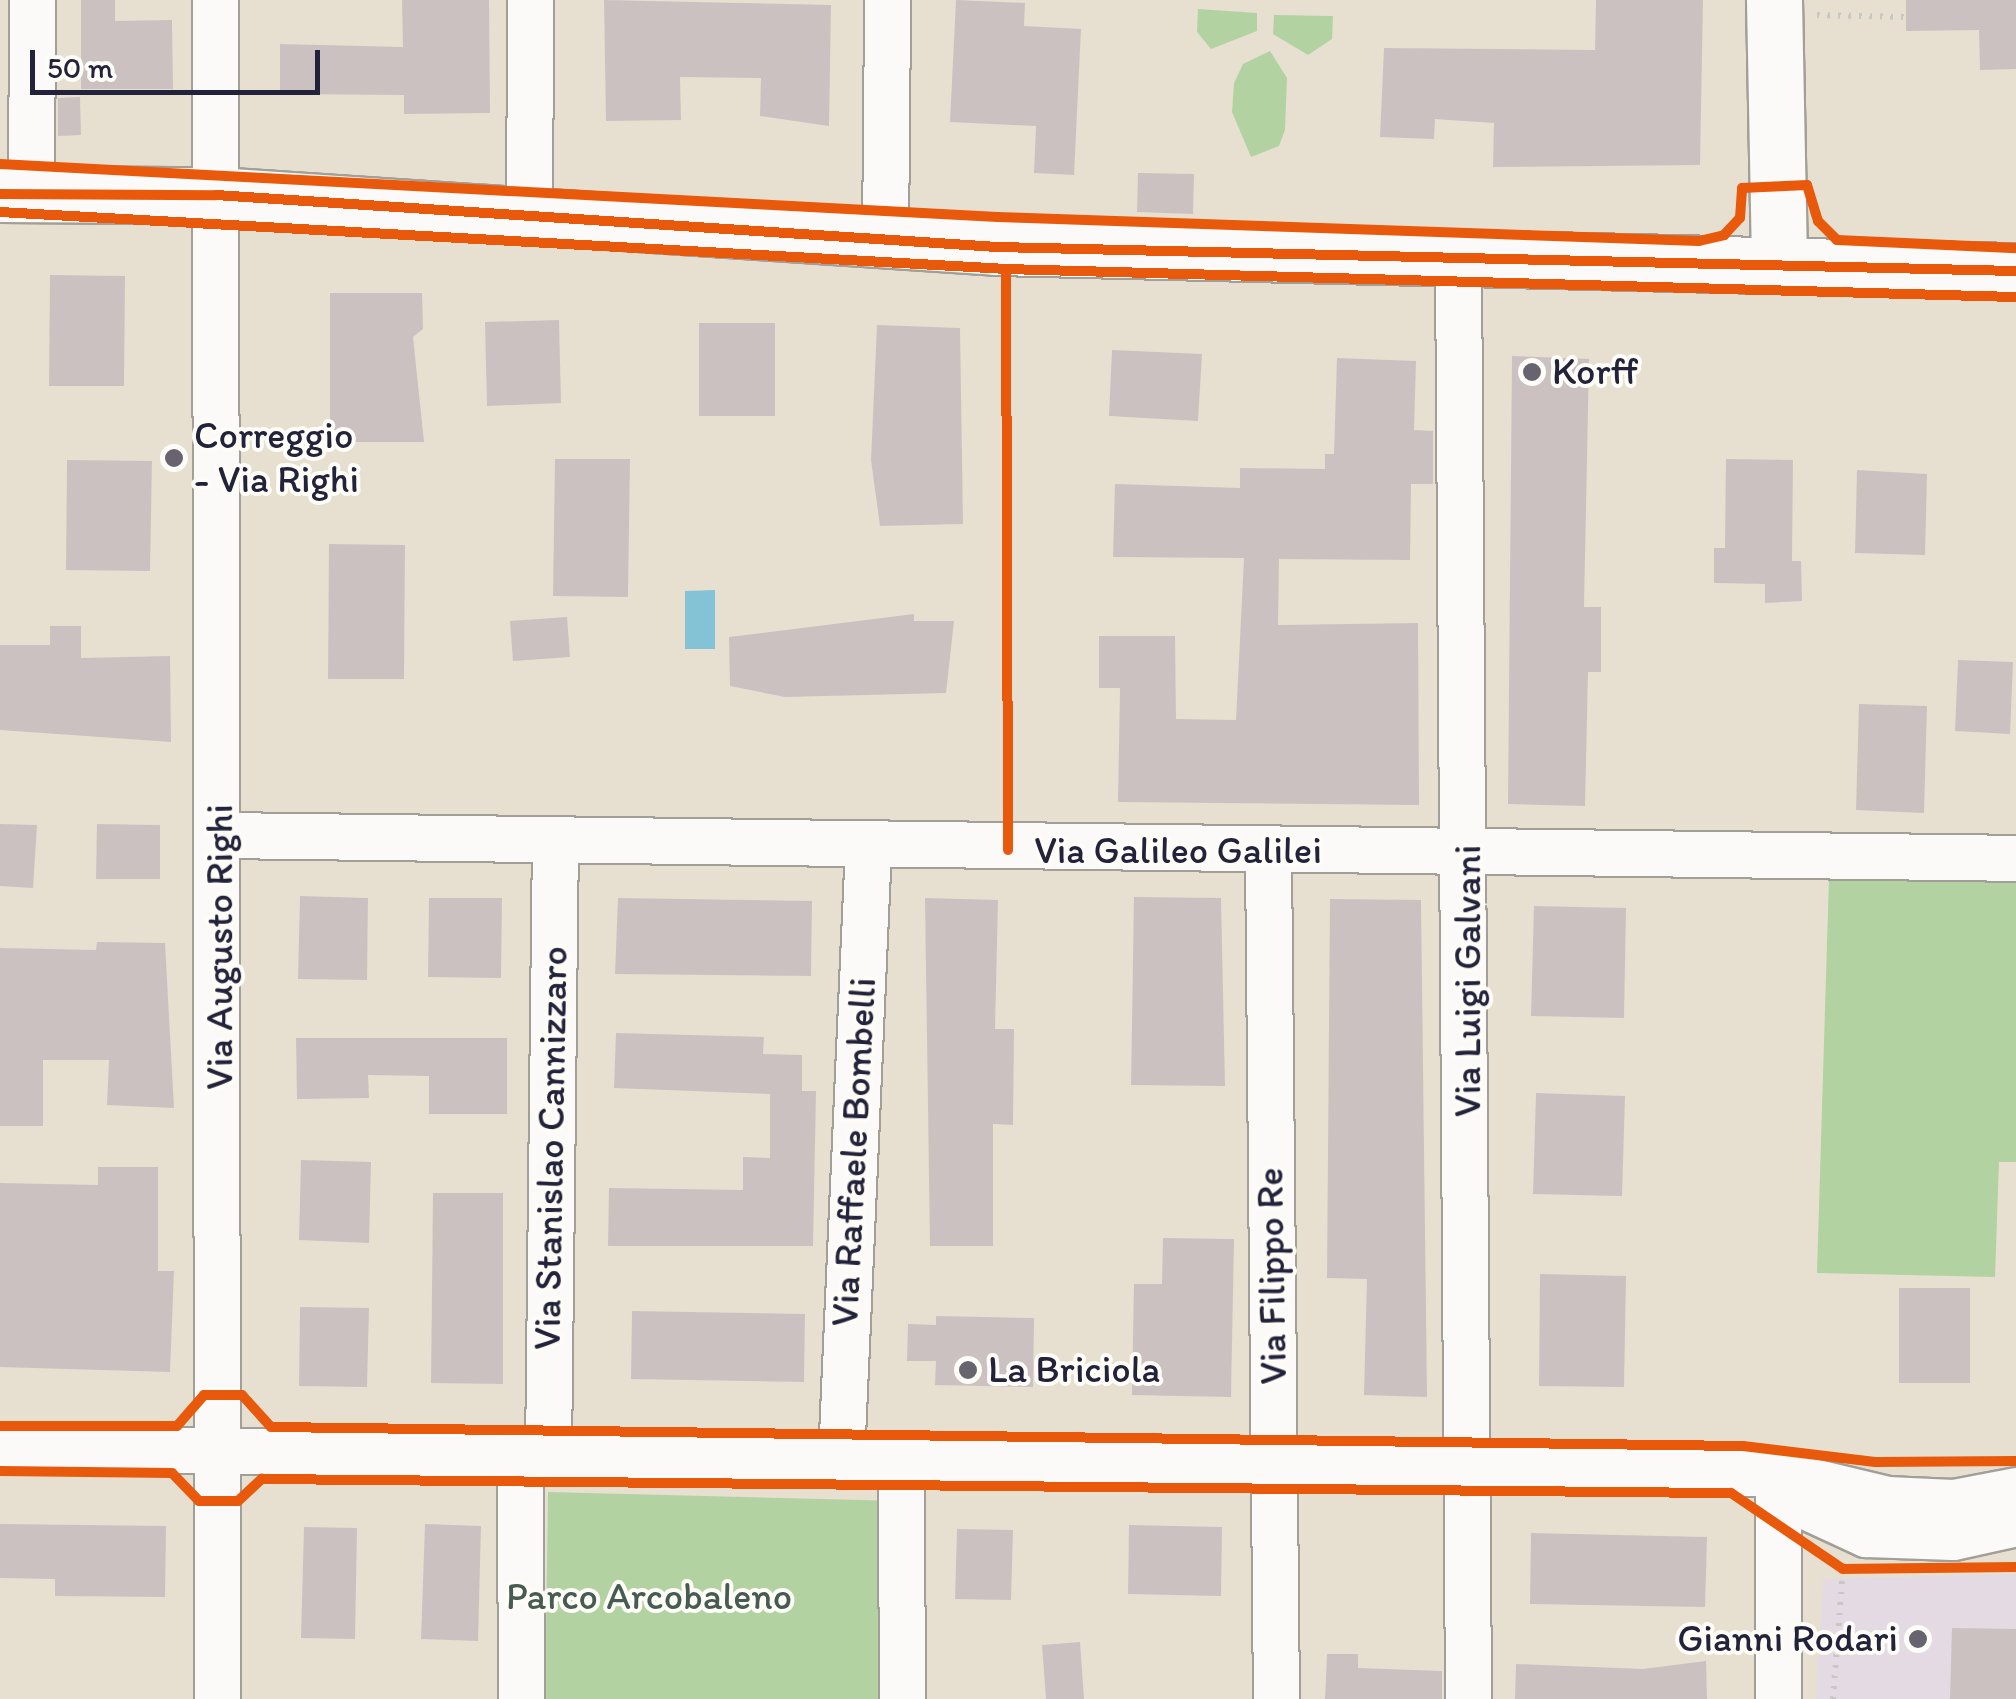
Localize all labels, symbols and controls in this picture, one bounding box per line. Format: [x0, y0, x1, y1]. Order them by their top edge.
scale bar [35, 30, 325, 92]
text: 50 m [47, 49, 113, 86]
place label: Korff [1552, 349, 1638, 395]
marker: Korff [1521, 361, 1543, 383]
place label: Correggio - Via Righi [194, 413, 358, 502]
marker: Correggio - Via Righi [163, 447, 185, 469]
street label: Via Augusto Righi [197, 805, 243, 1089]
street label: Via Galileo Galilei [1034, 828, 1322, 874]
street label: Via Luigi Galvani [1445, 846, 1491, 1116]
street label: Via Stanislao Cannizzaro [525, 945, 577, 1351]
street label: Via Raffaele Bombelli [822, 976, 886, 1328]
street label: Via Filippo Re [1247, 1167, 1297, 1385]
place label: La Briciola [988, 1347, 1162, 1393]
marker: La Briciola [957, 1359, 979, 1381]
park label: Parco Arcobaleno [507, 1574, 791, 1620]
place label: Gianni Rodari [1678, 1616, 1898, 1662]
marker: Gianni Rodari [1907, 1628, 1929, 1650]

